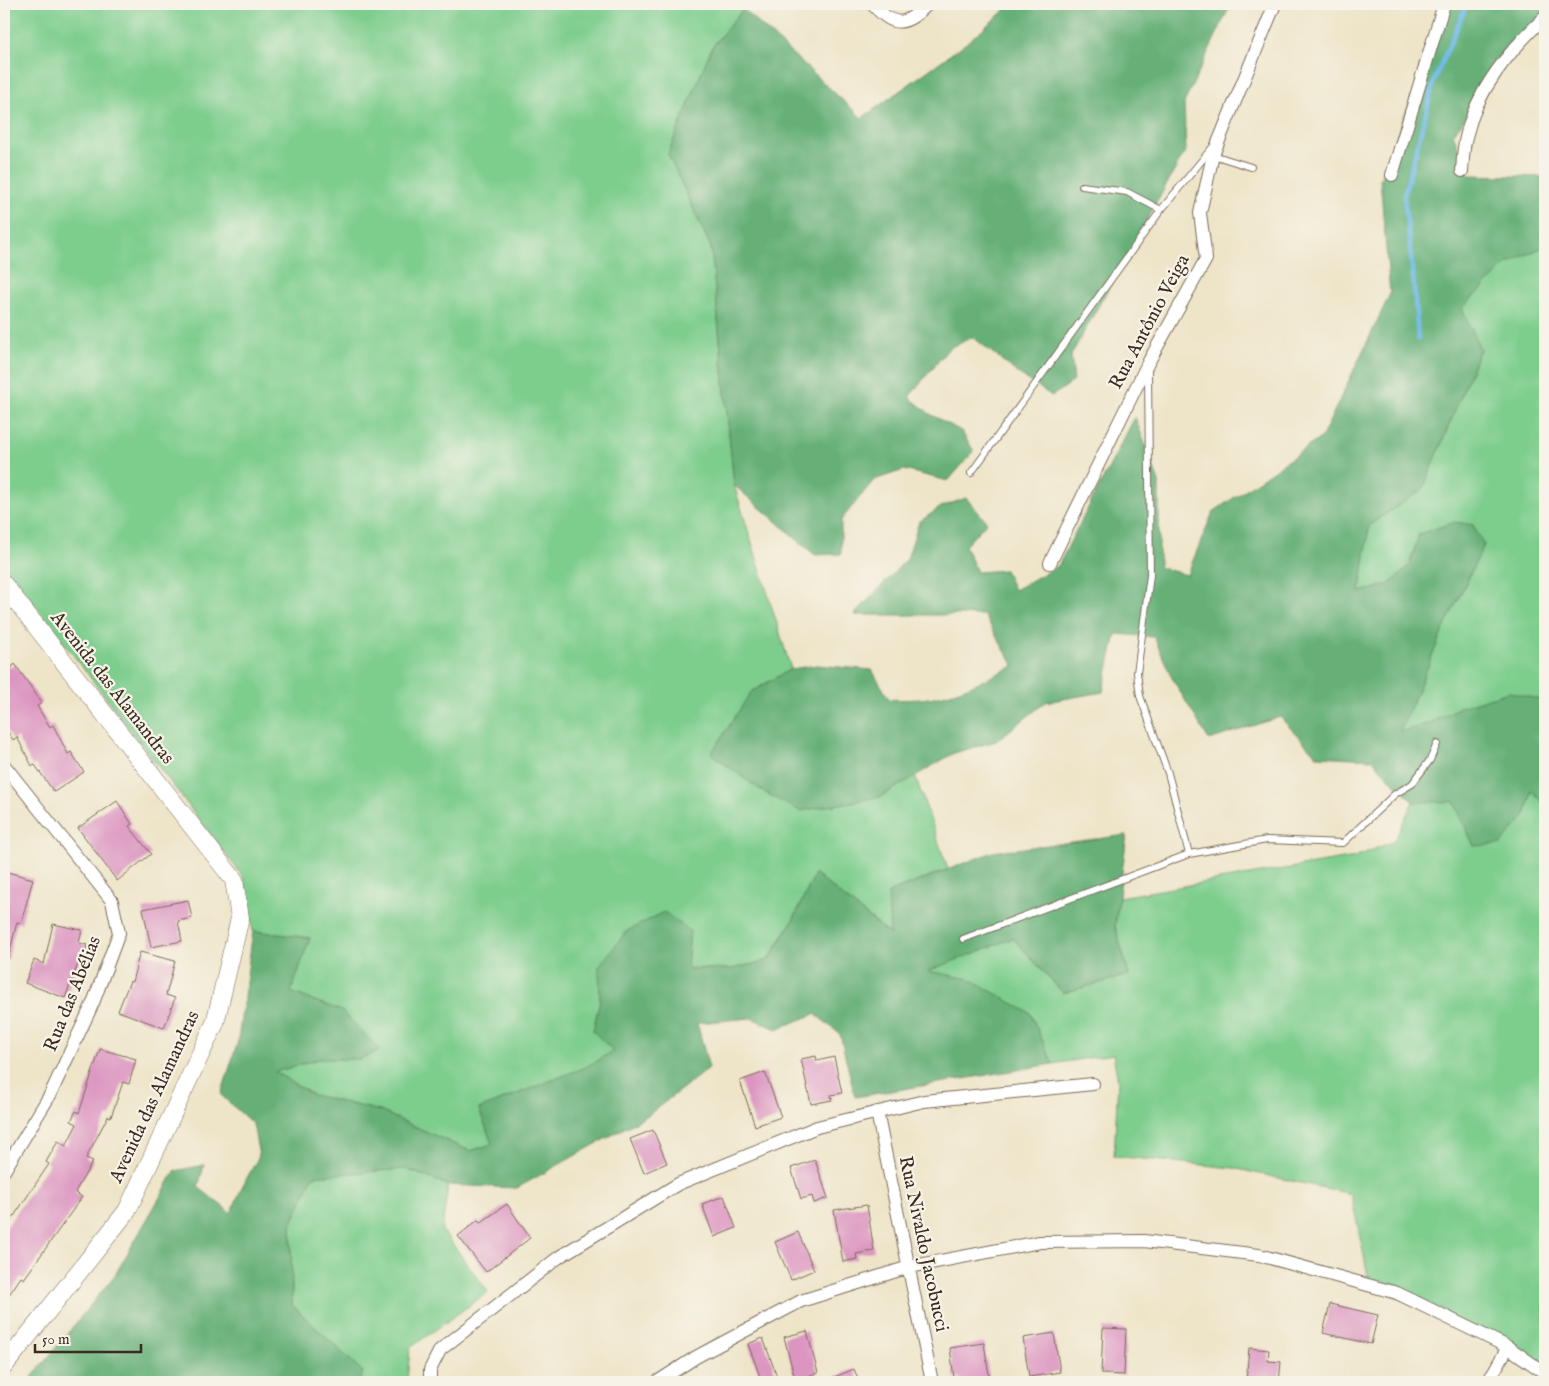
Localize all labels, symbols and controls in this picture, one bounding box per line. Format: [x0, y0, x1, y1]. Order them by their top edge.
street label: Rua Antônio Veiga [1104, 250, 1196, 394]
street label: Avenida das Alamandras [44, 606, 179, 769]
street label: Rua das Abélias [39, 933, 107, 1055]
street label: Avenida das Alamandras [104, 1007, 206, 1188]
street label: Rua Nivaldo Jacobucci [893, 1154, 953, 1334]
scale bar [35, 1321, 141, 1353]
text: 50 m [42, 1330, 70, 1349]

